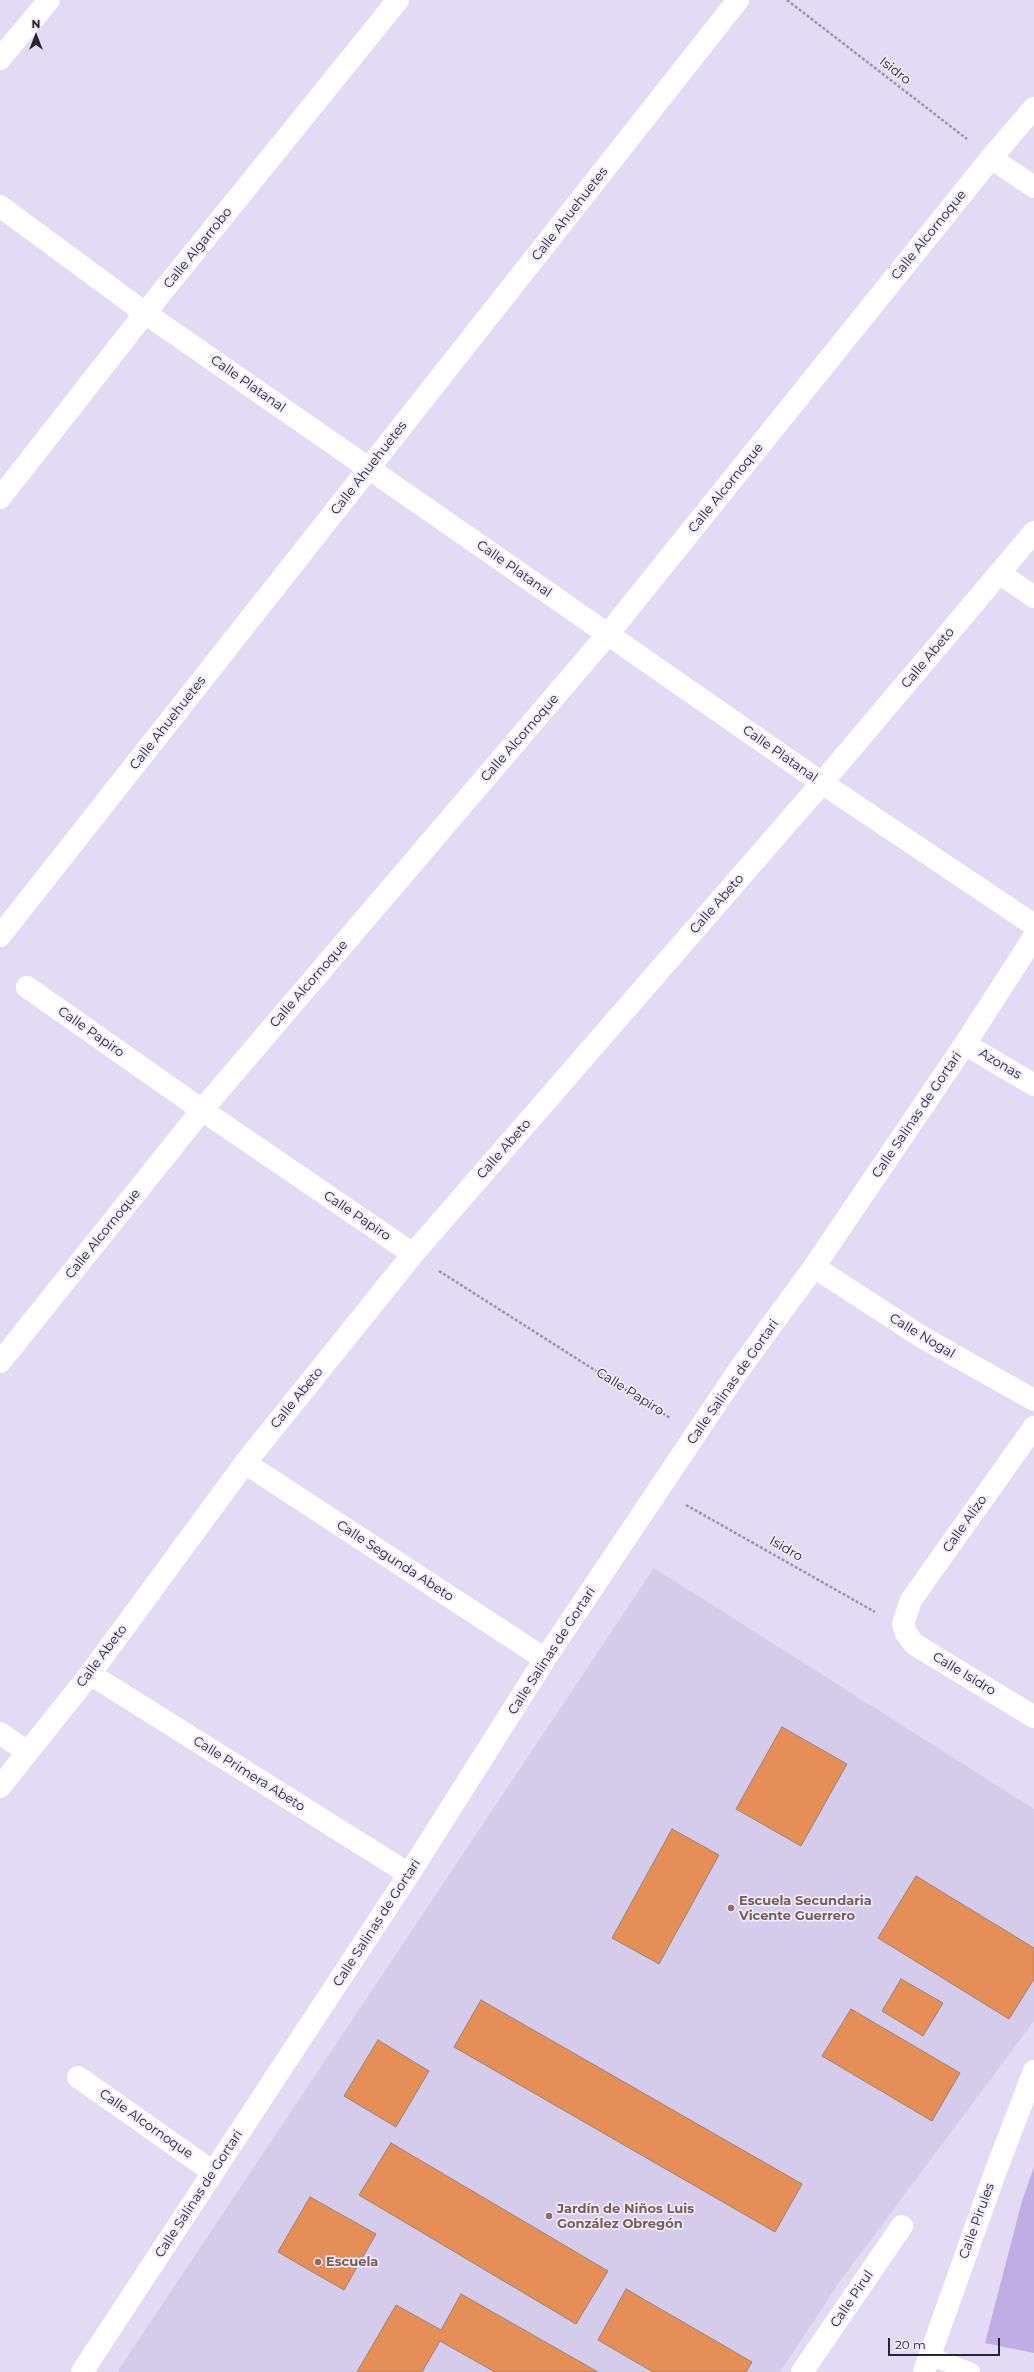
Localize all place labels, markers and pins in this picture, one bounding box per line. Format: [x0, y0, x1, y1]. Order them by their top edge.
place label: Escuela Secundaria Vicente Guerrero [739, 1893, 872, 1924]
marker: Escuela Secundaria Vicente Guerrero [726, 1903, 736, 1913]
place label: Jardín de Niños Luis González Obregón [557, 2201, 694, 2232]
marker: Jardín de Niños Luis González Obregón [544, 2211, 554, 2221]
place label: Escuela [326, 2254, 378, 2270]
marker: Escuela [313, 2257, 323, 2267]

